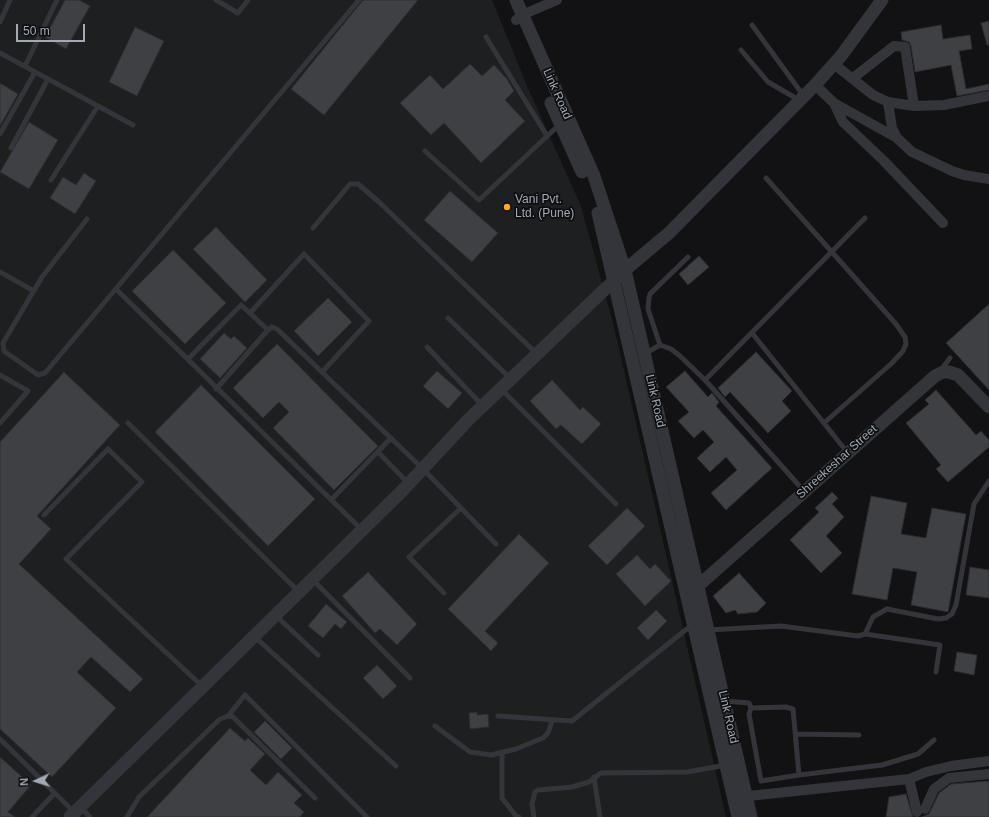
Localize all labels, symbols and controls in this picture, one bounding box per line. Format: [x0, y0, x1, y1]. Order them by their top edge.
scale bar [18, 16, 87, 42]
text: 50 m [23, 24, 50, 38]
street label: Link Road [539, 66, 575, 122]
place label: Vani Pvt. Ltd. (Pune) [515, 193, 574, 221]
marker: Vani Pvt. Ltd. (Pune) [502, 202, 512, 212]
street label: Link Road [642, 373, 668, 429]
street label: Shreekeshar Street [794, 422, 880, 502]
street label: Link Road [715, 689, 741, 745]
north arrow [16, 761, 56, 801]
text: N [18, 777, 30, 786]

